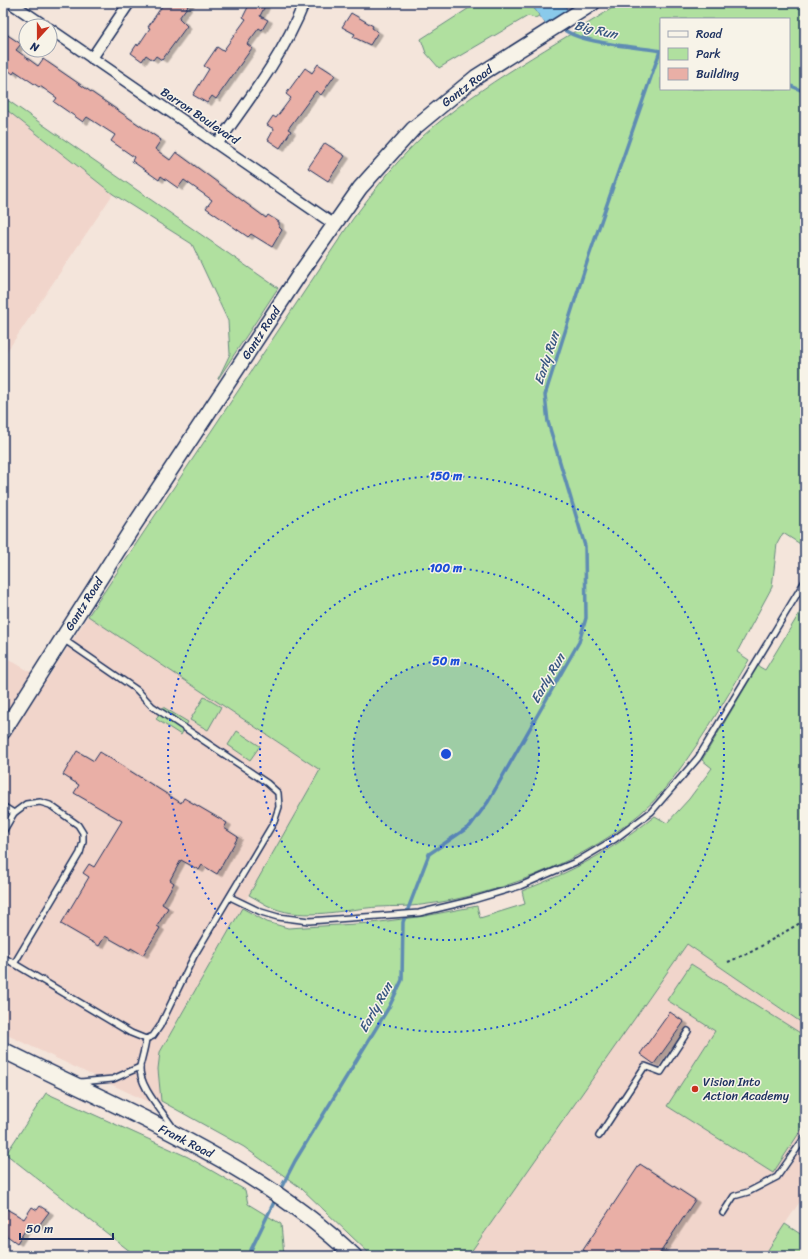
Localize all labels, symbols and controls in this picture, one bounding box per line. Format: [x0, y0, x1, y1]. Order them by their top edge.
water label: Big Run [572, 13, 622, 46]
north arrow [18, 18, 58, 58]
legend [660, 18, 790, 90]
text: Road [696, 23, 723, 45]
text: N [27, 36, 42, 57]
text: Park [696, 43, 721, 65]
street label: Gantz Road [437, 58, 499, 113]
text: Building [696, 63, 739, 85]
street label: Barron Boulevard [156, 81, 245, 152]
street label: Gantz Road [235, 301, 287, 364]
water label: Early Run [527, 327, 566, 388]
text: 150 m [430, 465, 463, 487]
text: 100 m [430, 557, 463, 579]
street label: Gantz Road [59, 571, 110, 635]
water label: Early Run [524, 647, 572, 708]
text: 50 m [432, 650, 460, 672]
centre of rings [439, 747, 453, 761]
water label: Early Run [352, 976, 400, 1037]
place label: Vision Into Action Academy [702, 1071, 790, 1107]
marker: Vision Into Action Academy [690, 1084, 700, 1094]
street label: Frank Road [155, 1118, 219, 1165]
scale bar [20, 1215, 113, 1241]
text: 50 m [26, 1218, 53, 1240]

